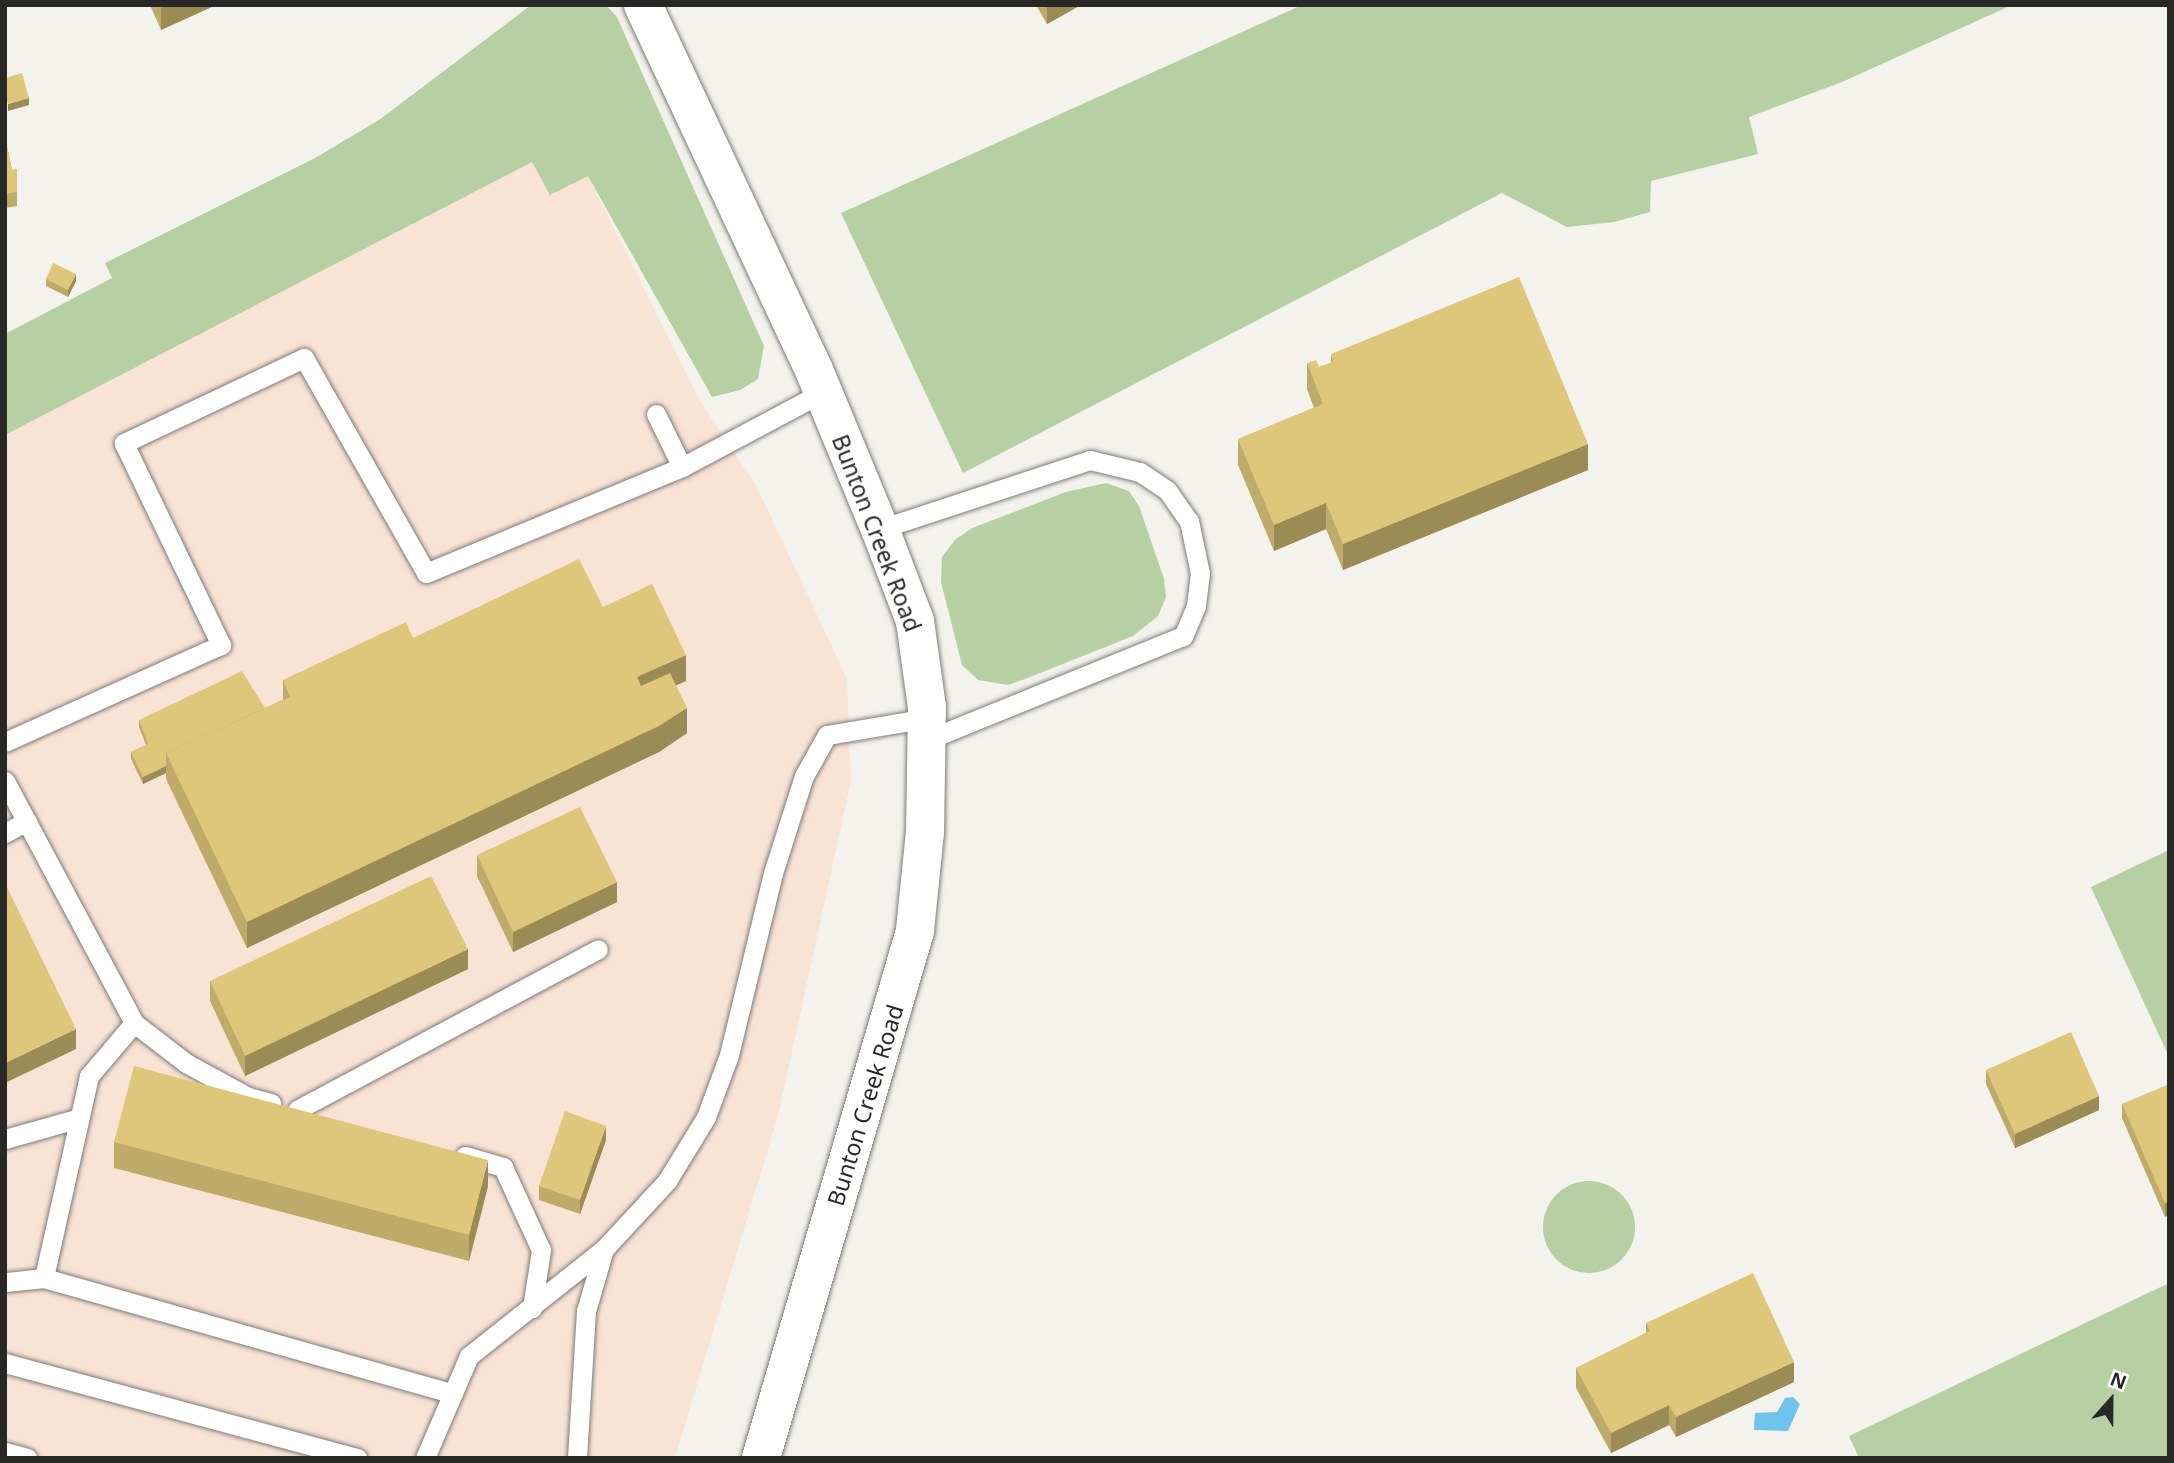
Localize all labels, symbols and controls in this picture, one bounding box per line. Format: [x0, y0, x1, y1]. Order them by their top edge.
street label: Bunton Creek Road [827, 431, 927, 635]
street label: Bunton Creek Road [821, 1001, 909, 1209]
north arrow [2076, 1365, 2146, 1435]
text: N [2107, 1365, 2130, 1395]

